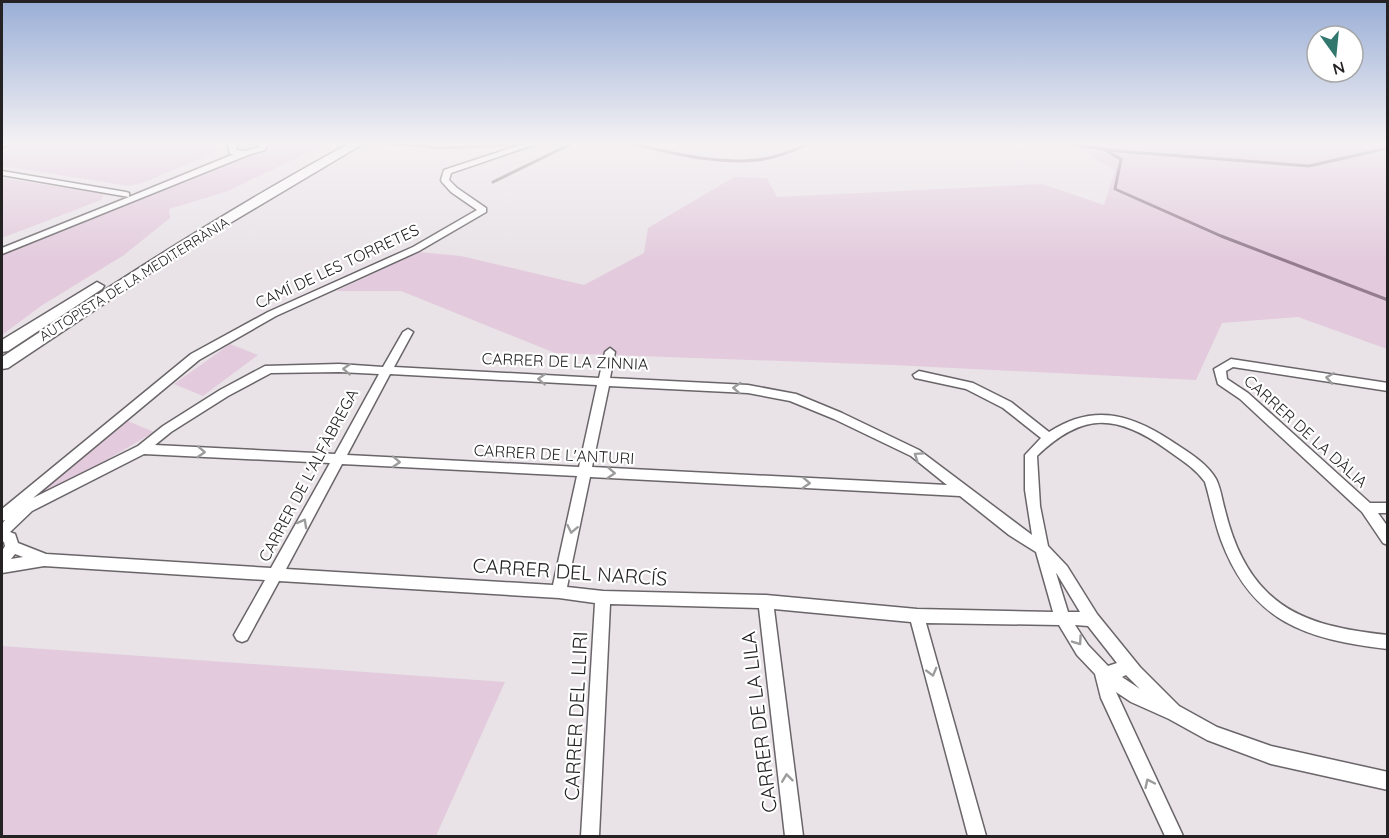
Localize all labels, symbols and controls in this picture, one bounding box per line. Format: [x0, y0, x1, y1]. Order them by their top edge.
north arrow [1305, 24, 1365, 84]
text: N [1331, 57, 1347, 80]
street label: AUTOPISTA DE LA MEDITERRÀNIA [36, 213, 232, 345]
street label: CAMÍ DE LES TORRETES [252, 219, 422, 313]
street label: CARRER DE LA ZINNIA [481, 348, 649, 374]
one-way arrow [343, 362, 352, 375]
street label: CARRER DE LA DÀLIA [1240, 370, 1372, 492]
one-way arrow [537, 372, 546, 385]
one-way arrow [1325, 373, 1334, 385]
one-way arrow [732, 382, 741, 395]
street label: CARRER DE L'ALFÀBREGA [254, 385, 362, 565]
street label: CARRER DE L'ANTURI [473, 440, 635, 468]
one-way arrow [196, 446, 205, 458]
one-way arrow [913, 452, 924, 463]
one-way arrow [391, 455, 400, 468]
one-way arrow [607, 467, 616, 480]
one-way arrow [802, 477, 811, 490]
one-way arrow [296, 519, 307, 529]
one-way arrow [566, 524, 579, 534]
street label: CARRER DEL NARCÍS [472, 552, 668, 591]
street label: CARRER DE LA LILA [735, 630, 782, 814]
street label: CARRER DEL LLIRI [559, 631, 592, 801]
one-way arrow [1071, 634, 1082, 645]
one-way arrow [925, 667, 938, 677]
one-way arrow [782, 774, 794, 783]
one-way arrow [1145, 779, 1157, 790]

